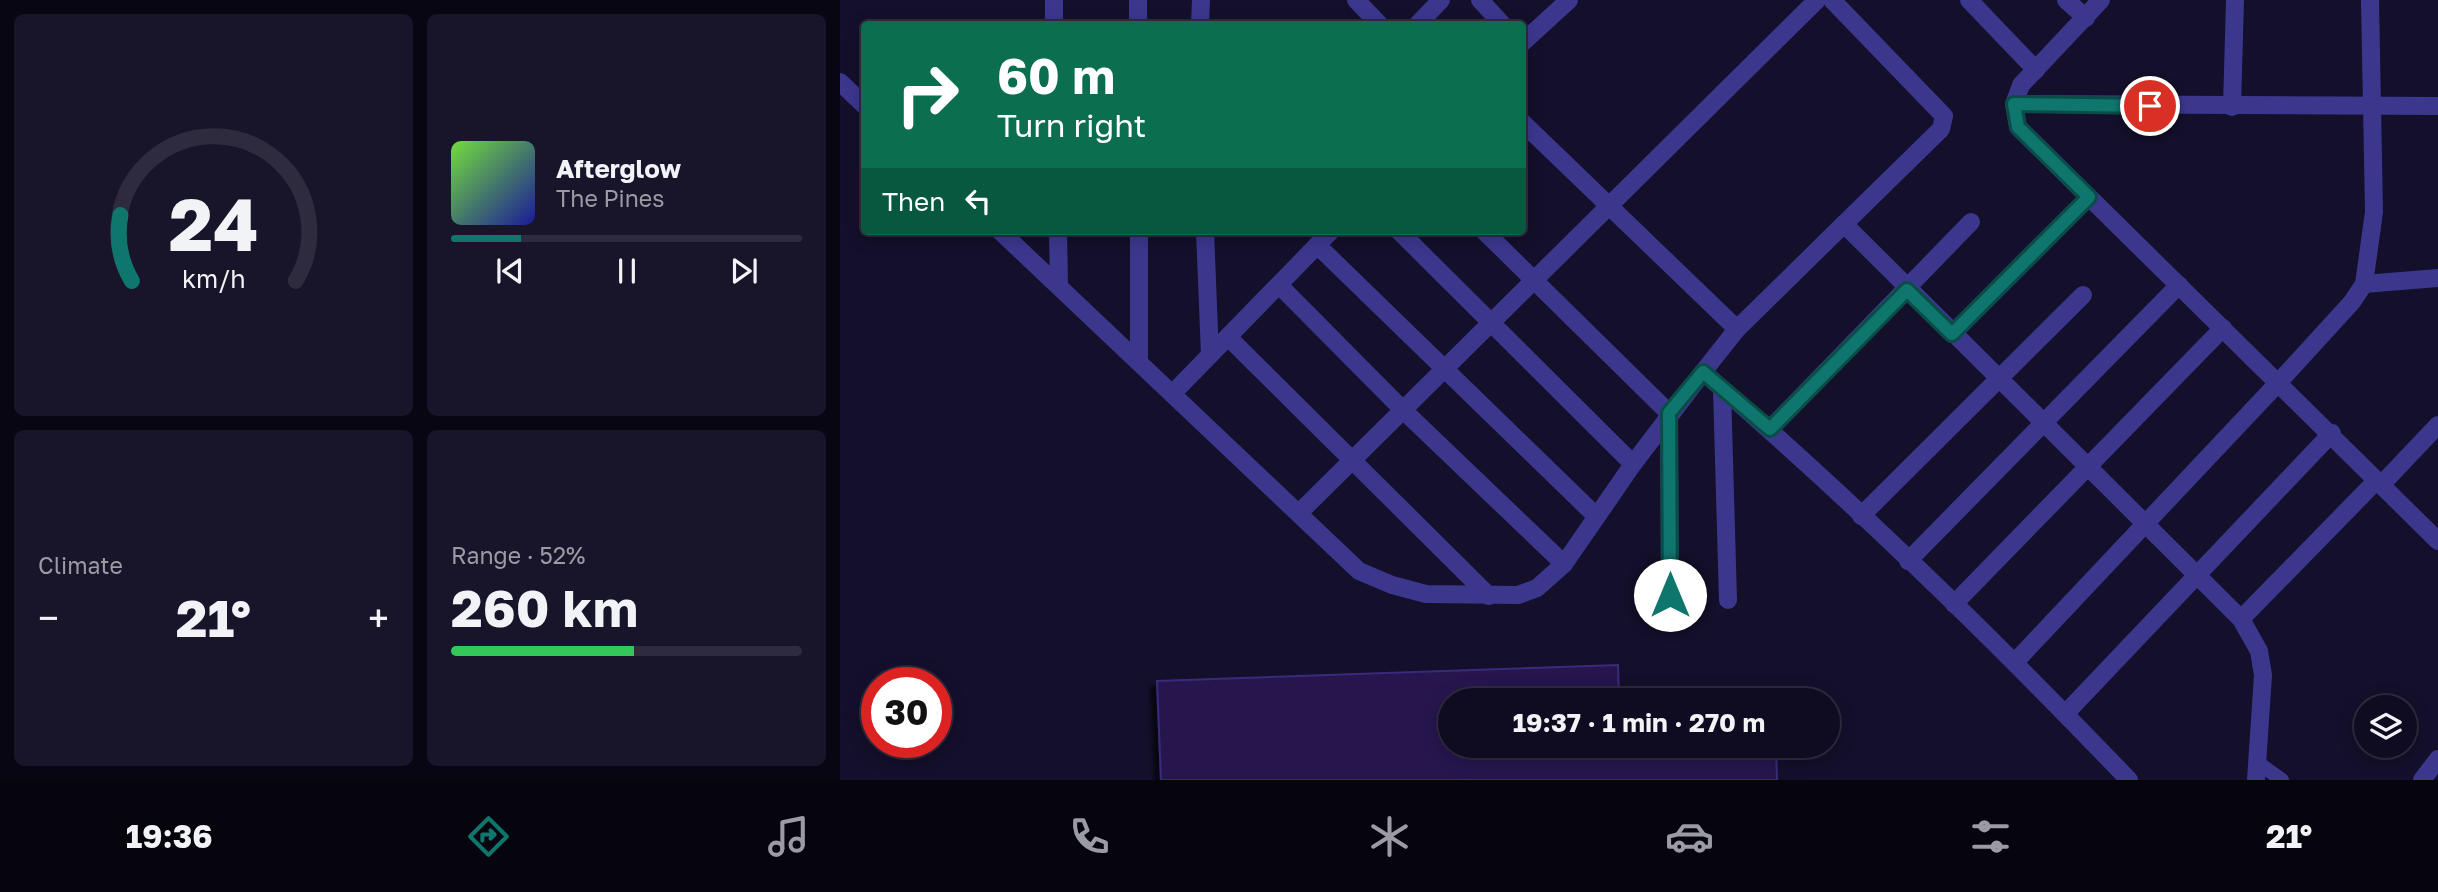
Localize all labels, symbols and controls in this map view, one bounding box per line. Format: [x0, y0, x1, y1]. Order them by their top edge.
text: 60 m [997, 46, 1115, 105]
icon: right [882, 49, 973, 140]
pin [2120, 76, 2180, 136]
icon: arrive [2131, 87, 2169, 125]
text: Turn right [997, 106, 1146, 144]
text: Afterglow [556, 153, 681, 184]
text: 24 [169, 181, 258, 268]
icon: left [959, 182, 997, 220]
text: The Pines [556, 184, 664, 212]
text: Then [882, 186, 945, 217]
icon: previous [491, 252, 529, 290]
icon: pause [608, 252, 646, 290]
icon: next [725, 252, 763, 290]
text: km/h [182, 263, 245, 294]
text: Range · 52% [451, 541, 585, 569]
text: Climate [38, 551, 123, 579]
position arrow [1633, 558, 1707, 632]
text: 260 km [451, 576, 638, 638]
text: 21° [176, 586, 251, 648]
text: − [38, 595, 59, 640]
text: + [368, 595, 389, 640]
speed limit sign: 30 [861, 667, 952, 758]
map controls [2354, 695, 2417, 758]
button: layers [2354, 695, 2417, 758]
text: 19:37 · 1 min · 270 m [1513, 707, 1765, 738]
icon: directions [464, 812, 513, 861]
icon: music [764, 812, 813, 861]
icon: phone [1065, 812, 1114, 861]
icon: climate [1365, 812, 1414, 861]
icon: car [1665, 812, 1714, 861]
icon: filters [1966, 812, 2015, 861]
text: 19:36 [126, 817, 213, 855]
text: 21° [2266, 817, 2312, 855]

